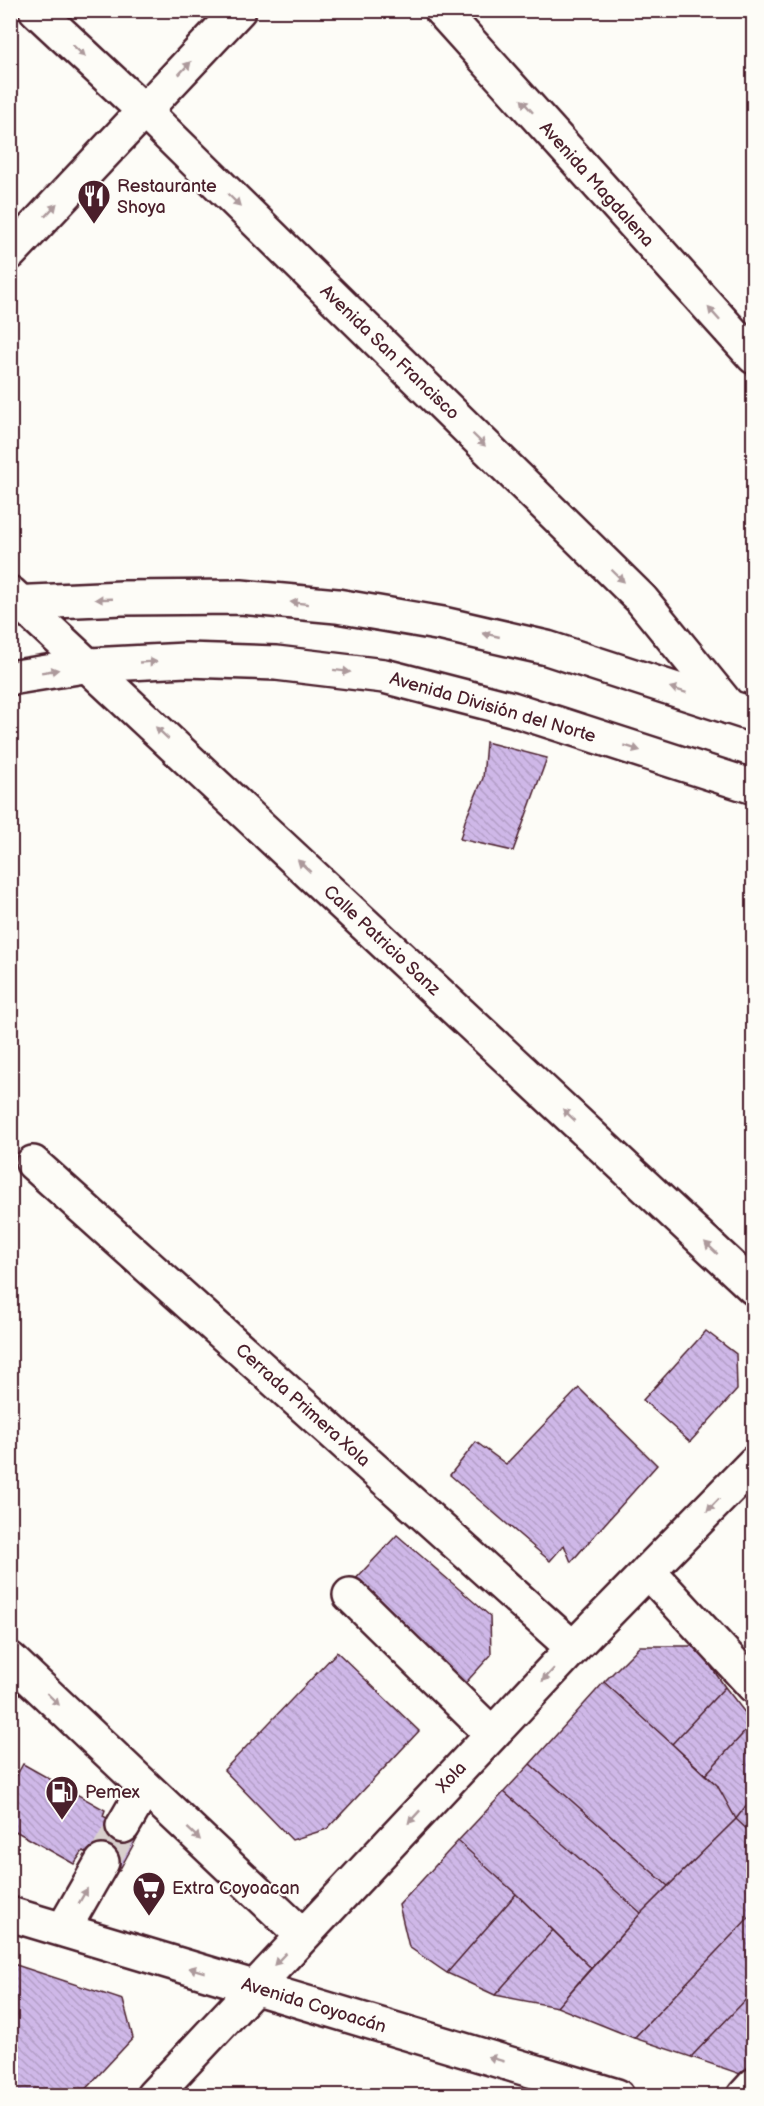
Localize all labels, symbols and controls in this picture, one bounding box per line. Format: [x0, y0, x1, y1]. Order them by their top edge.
one-way arrow [71, 43, 85, 57]
one-way arrow [177, 62, 191, 76]
one-way arrow [520, 99, 534, 114]
street label: Avenida Magdalena [535, 118, 658, 251]
place label: Restaurante Shoya [117, 176, 217, 218]
restaurant icon: Restaurante Shoya [76, 178, 112, 225]
one-way arrow [227, 193, 241, 207]
one-way arrow [43, 203, 57, 217]
street label: Avenida San Francisco [316, 281, 463, 424]
one-way arrow [707, 306, 721, 321]
one-way arrow [471, 432, 485, 446]
one-way arrow [611, 569, 626, 583]
one-way arrow [95, 594, 114, 603]
one-way arrow [289, 598, 308, 607]
one-way arrow [482, 630, 500, 640]
one-way arrow [138, 657, 157, 667]
one-way arrow [333, 666, 352, 675]
one-way arrow [41, 667, 60, 676]
street label: Avenida División del Norte [387, 668, 599, 747]
one-way arrow [669, 685, 687, 695]
one-way arrow [154, 726, 169, 740]
one-way arrow [623, 744, 641, 753]
one-way arrow [297, 860, 311, 874]
street label: Calle Patricio Sanz [319, 881, 445, 1000]
one-way arrow [561, 1108, 576, 1122]
one-way arrow [704, 1242, 718, 1256]
street label: Cerrada Primera Xola [231, 1339, 374, 1471]
one-way arrow [706, 1498, 720, 1512]
one-way arrow [541, 1668, 555, 1682]
one-way arrow [45, 1692, 59, 1706]
street label: Xola [431, 1758, 471, 1798]
fuel station icon: Pemex [44, 1774, 80, 1821]
place label: Pemex [85, 1782, 141, 1803]
one-way arrow [407, 1810, 421, 1825]
one-way arrow [187, 1827, 202, 1841]
supermarket icon: Extra Coyoacan [131, 1870, 167, 1917]
place label: Extra Coyoacan [172, 1878, 300, 1899]
one-way arrow [77, 1888, 88, 1904]
one-way arrow [273, 1951, 287, 1965]
one-way arrow [188, 1965, 206, 1974]
street label: Avenida Coyoacán [239, 1973, 389, 2037]
one-way arrow [486, 2054, 504, 2063]

